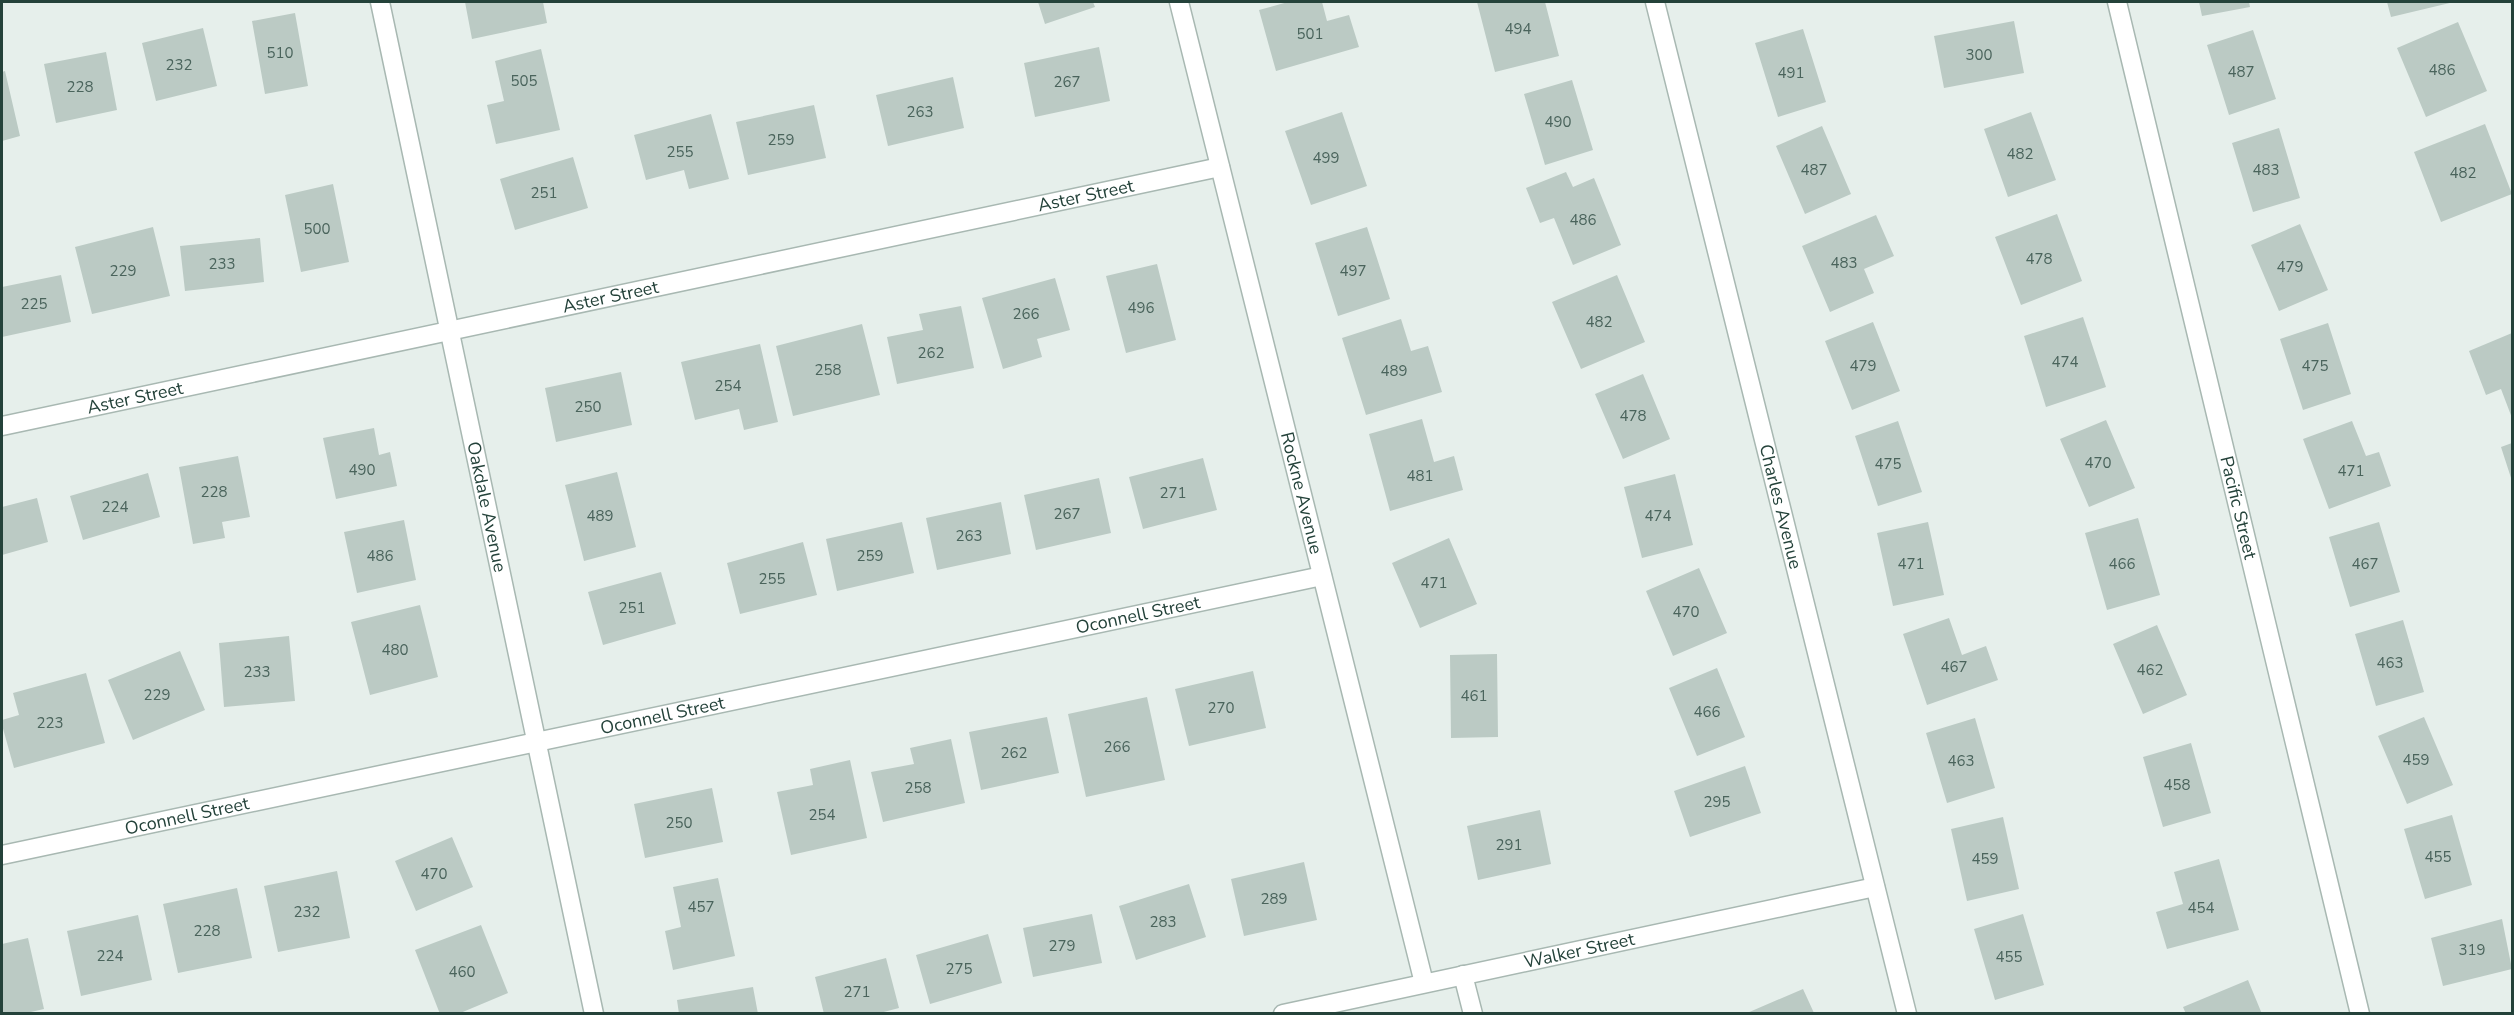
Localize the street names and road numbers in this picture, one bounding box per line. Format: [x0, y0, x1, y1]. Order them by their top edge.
street label: Aster Street [1036, 174, 1137, 217]
street label: Aster Street [560, 275, 661, 319]
street label: Aster Street [85, 376, 186, 420]
street label: Rockne Avenue [1275, 429, 1328, 556]
street label: Oakdale Avenue [461, 439, 512, 574]
street label: Charles Avenue [1754, 442, 1808, 571]
street label: Pacific Street [2214, 454, 2263, 562]
street label: Oconnell Street [1074, 590, 1203, 640]
street label: Oconnell Street [598, 690, 727, 740]
street label: Oconnell Street [123, 791, 252, 841]
street label: Walker Street [1522, 927, 1637, 974]

